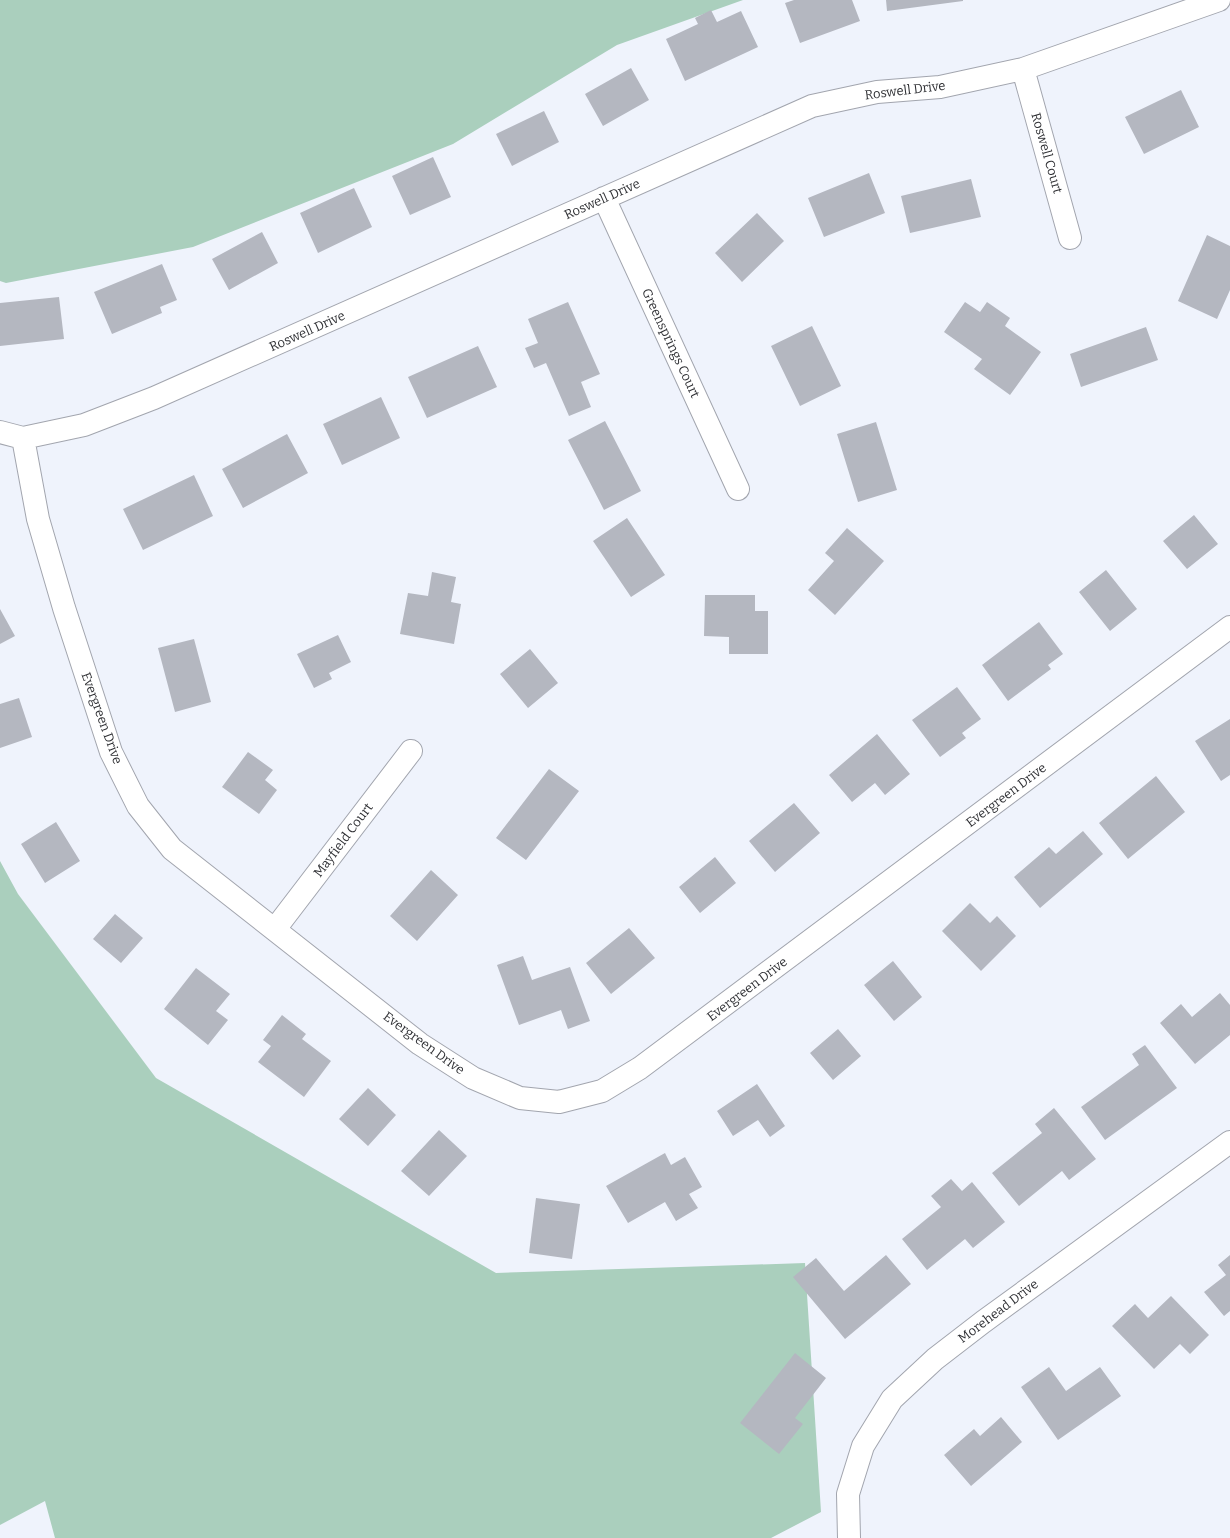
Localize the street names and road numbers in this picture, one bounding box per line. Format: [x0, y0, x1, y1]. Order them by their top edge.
street label: Roswell Drive [864, 78, 946, 102]
street label: Roswell Court [1028, 111, 1066, 195]
street label: Roswell Drive [562, 176, 642, 222]
street label: Greensprings Court [639, 286, 703, 400]
street label: Roswell Drive [267, 308, 347, 354]
street label: Evergreen Drive [78, 670, 126, 766]
street label: Evergreen Drive [963, 760, 1049, 830]
street label: Mayfield Court [310, 800, 376, 880]
street label: Evergreen Drive [704, 954, 790, 1024]
street label: Evergreen Drive [381, 1009, 467, 1077]
street label: Morehead Drive [955, 1276, 1041, 1346]

